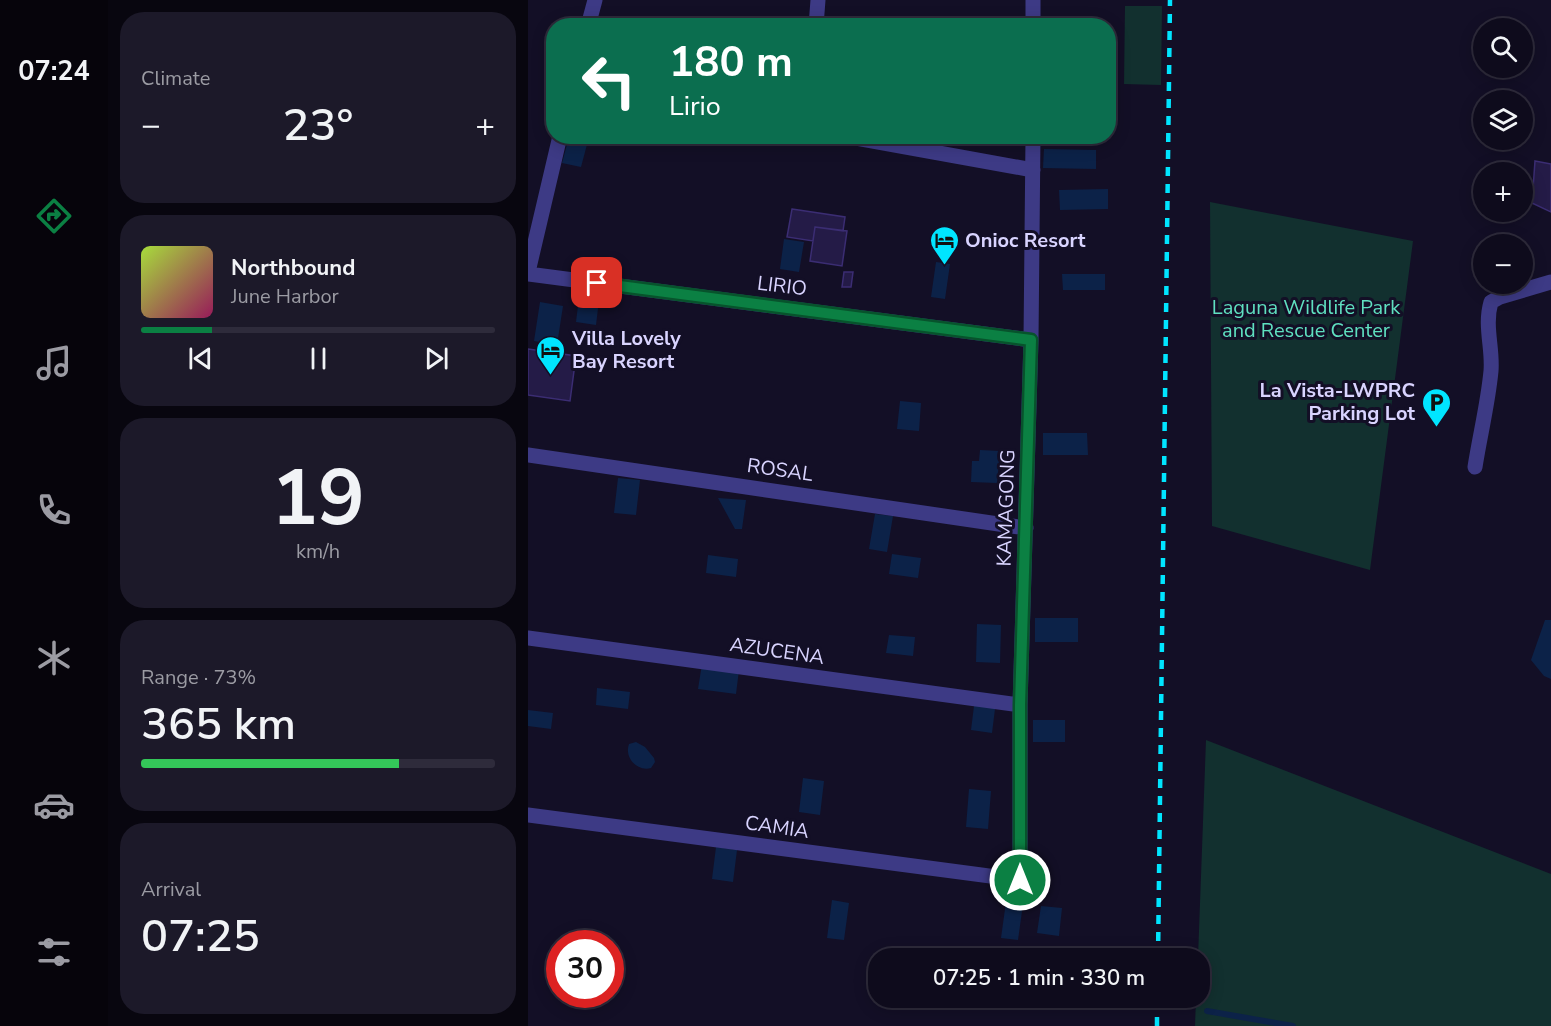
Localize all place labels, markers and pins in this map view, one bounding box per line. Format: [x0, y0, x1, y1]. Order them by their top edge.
hotel icon: Onioc Resort [928, 224, 960, 266]
place label: Onioc Resort [965, 227, 1086, 254]
pin [571, 257, 622, 308]
place label: Villa Lovely Bay Resort [571, 325, 681, 375]
hotel icon: Villa Lovely Bay Resort [535, 334, 567, 376]
place label: La Vista-LWPRC Parking Lot [1259, 377, 1415, 427]
parking icon: La Vista-LWPRC Parking Lot [1420, 386, 1452, 428]

